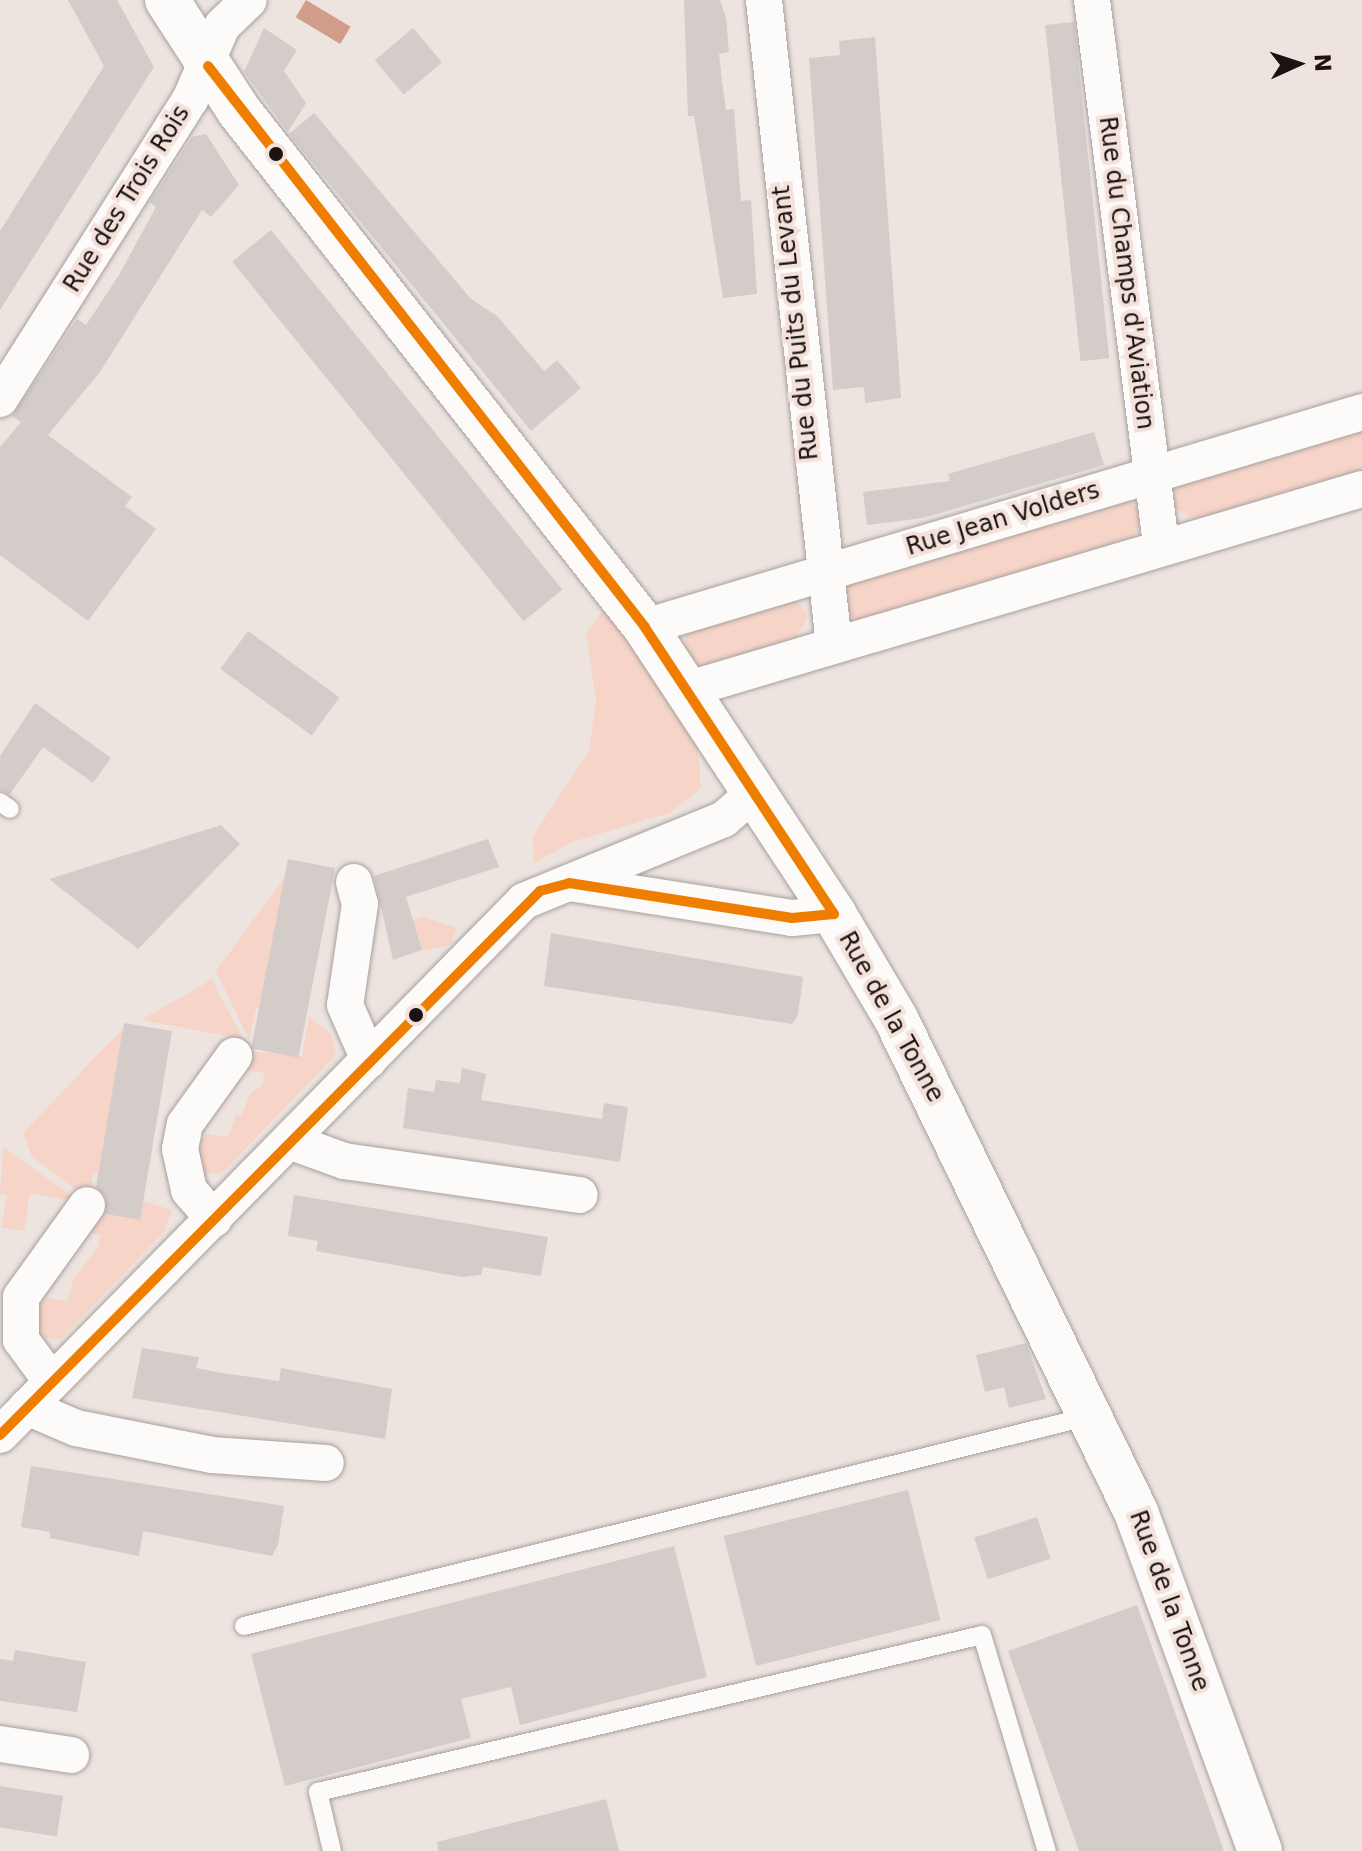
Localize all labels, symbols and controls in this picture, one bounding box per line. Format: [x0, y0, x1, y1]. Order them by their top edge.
north arrow [1258, 24, 1338, 104]
text: N [1310, 53, 1335, 73]
street label: Rue des Trois Rois [58, 100, 196, 298]
street label: Rue du Champs d'Aviation [1093, 115, 1159, 431]
unlabelled marker [268, 146, 284, 162]
street label: Rue du Puits du Levant [767, 184, 825, 462]
street label: Rue Jean Volders [903, 476, 1103, 562]
street label: Rue de la Tonne [832, 927, 950, 1107]
unlabelled marker [408, 1007, 424, 1023]
street label: Rue de la Tonne [1123, 1507, 1215, 1695]

